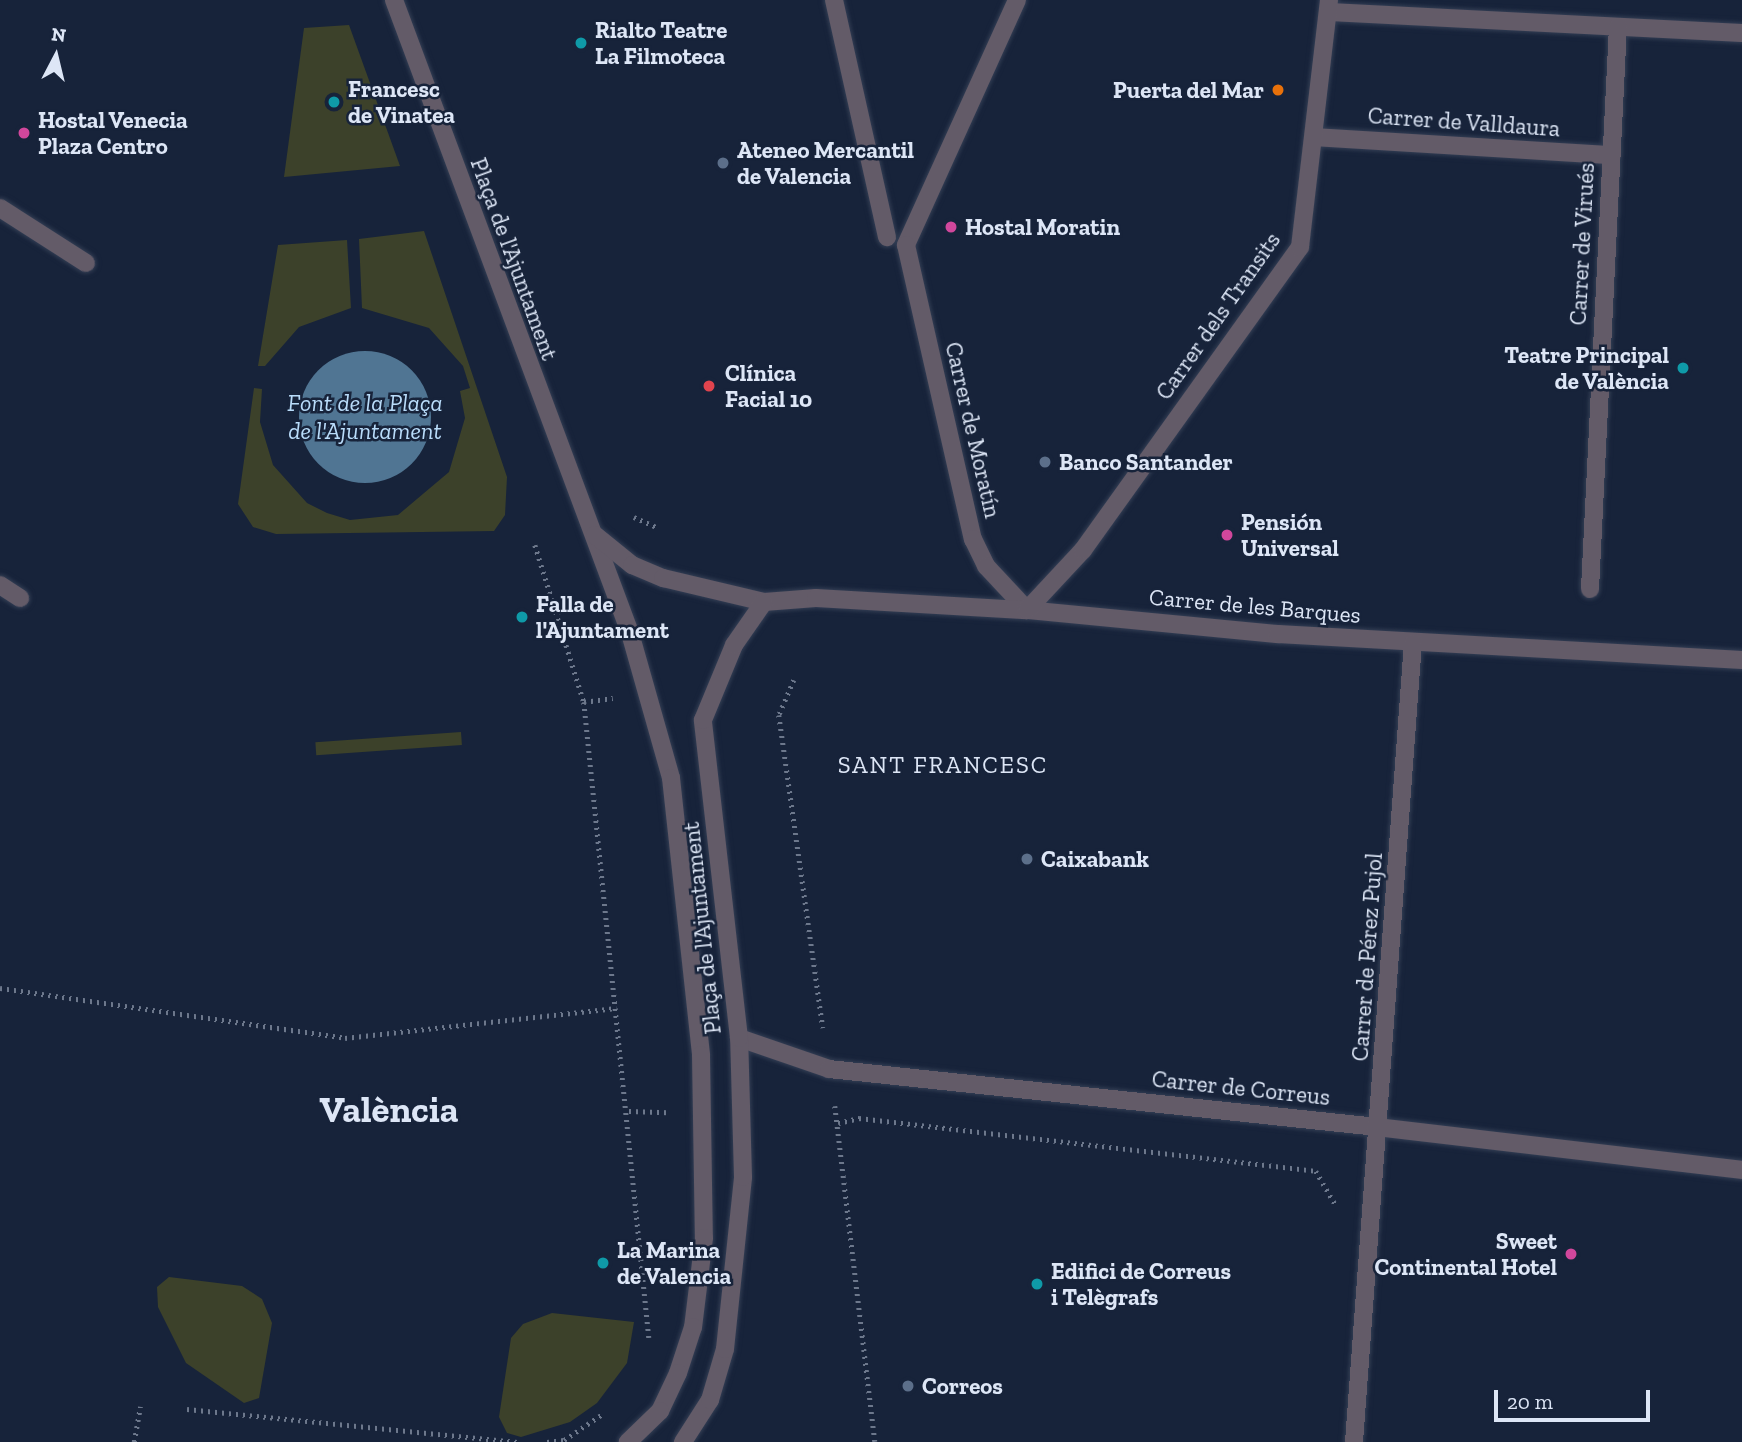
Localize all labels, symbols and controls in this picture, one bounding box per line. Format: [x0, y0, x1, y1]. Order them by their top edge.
place label: Rialto Teatre La Filmoteca [595, 16, 727, 70]
north arrow [21, 21, 91, 91]
text: N [50, 22, 67, 47]
marker: Rialto Teatre La Filmoteca [573, 35, 589, 51]
place label: Francesc de Vinatea [348, 75, 456, 129]
place label: Puerta del Mar [1113, 76, 1264, 104]
marker: Puerta del Mar [1270, 82, 1286, 98]
marker: Francesc de Vinatea [326, 94, 342, 110]
street label: Carrer de Valldaura [1366, 101, 1562, 143]
place label: Hostal Venecia Plaza Centro [38, 106, 189, 160]
marker: Hostal Venecia Plaza Centro [16, 125, 32, 141]
place label: Ateneo Mercantil de Valencia [737, 136, 914, 190]
street label: Plaça de l'Ajuntament [465, 154, 563, 364]
marker: Ateneo Mercantil de Valencia [715, 155, 731, 171]
street label: Carrer de Virués [1564, 161, 1600, 327]
place label: Hostal Moratin [965, 213, 1120, 241]
marker: Hostal Moratin [943, 219, 959, 235]
street label: Carrer dels Transits [1150, 227, 1286, 405]
street label: Carrer de Moratín [939, 339, 1007, 521]
place label: Teatre Principal de València [1504, 341, 1669, 395]
place label: Clínica Facial 10 [725, 359, 812, 413]
marker: Teatre Principal de València [1675, 360, 1691, 376]
marker: Clínica Facial 10 [699, 376, 719, 396]
water label: Font de la Plaça de l'Ajuntament [287, 389, 443, 445]
place label: Banco Santander [1059, 448, 1233, 476]
marker: Banco Santander [1037, 454, 1053, 470]
place label: Pensión Universal [1241, 508, 1339, 562]
marker: Pensión Universal [1219, 527, 1235, 543]
street label: Carrer de les Barques [1148, 583, 1362, 629]
place label: Falla de l'Ajuntament [536, 590, 669, 644]
marker: Falla de l'Ajuntament [514, 609, 530, 625]
district label: SANT FRANCESC [839, 751, 1047, 779]
street label: Plaça de l'Ajuntament [677, 820, 727, 1036]
place label: Caixabank [1041, 845, 1149, 873]
marker: Caixabank [1019, 851, 1035, 867]
street label: Carrer de Pérez Pujol [1346, 852, 1388, 1062]
street label: Carrer de Correus [1150, 1065, 1332, 1111]
district label: València [319, 1087, 459, 1131]
place label: Sweet Continental Hotel [1375, 1227, 1557, 1281]
place label: La Marina de Valencia [617, 1236, 732, 1290]
marker: Sweet Continental Hotel [1563, 1246, 1579, 1262]
marker: La Marina de Valencia [595, 1255, 611, 1271]
place label: Edifici de Correus i Telègrafs [1051, 1257, 1231, 1311]
marker: Edifici de Correus i Telègrafs [1029, 1276, 1045, 1292]
place label: Correos [922, 1372, 1003, 1400]
scale bar [1497, 1376, 1653, 1420]
marker: Correos [900, 1378, 916, 1394]
text: 20 m [1507, 1389, 1553, 1414]

